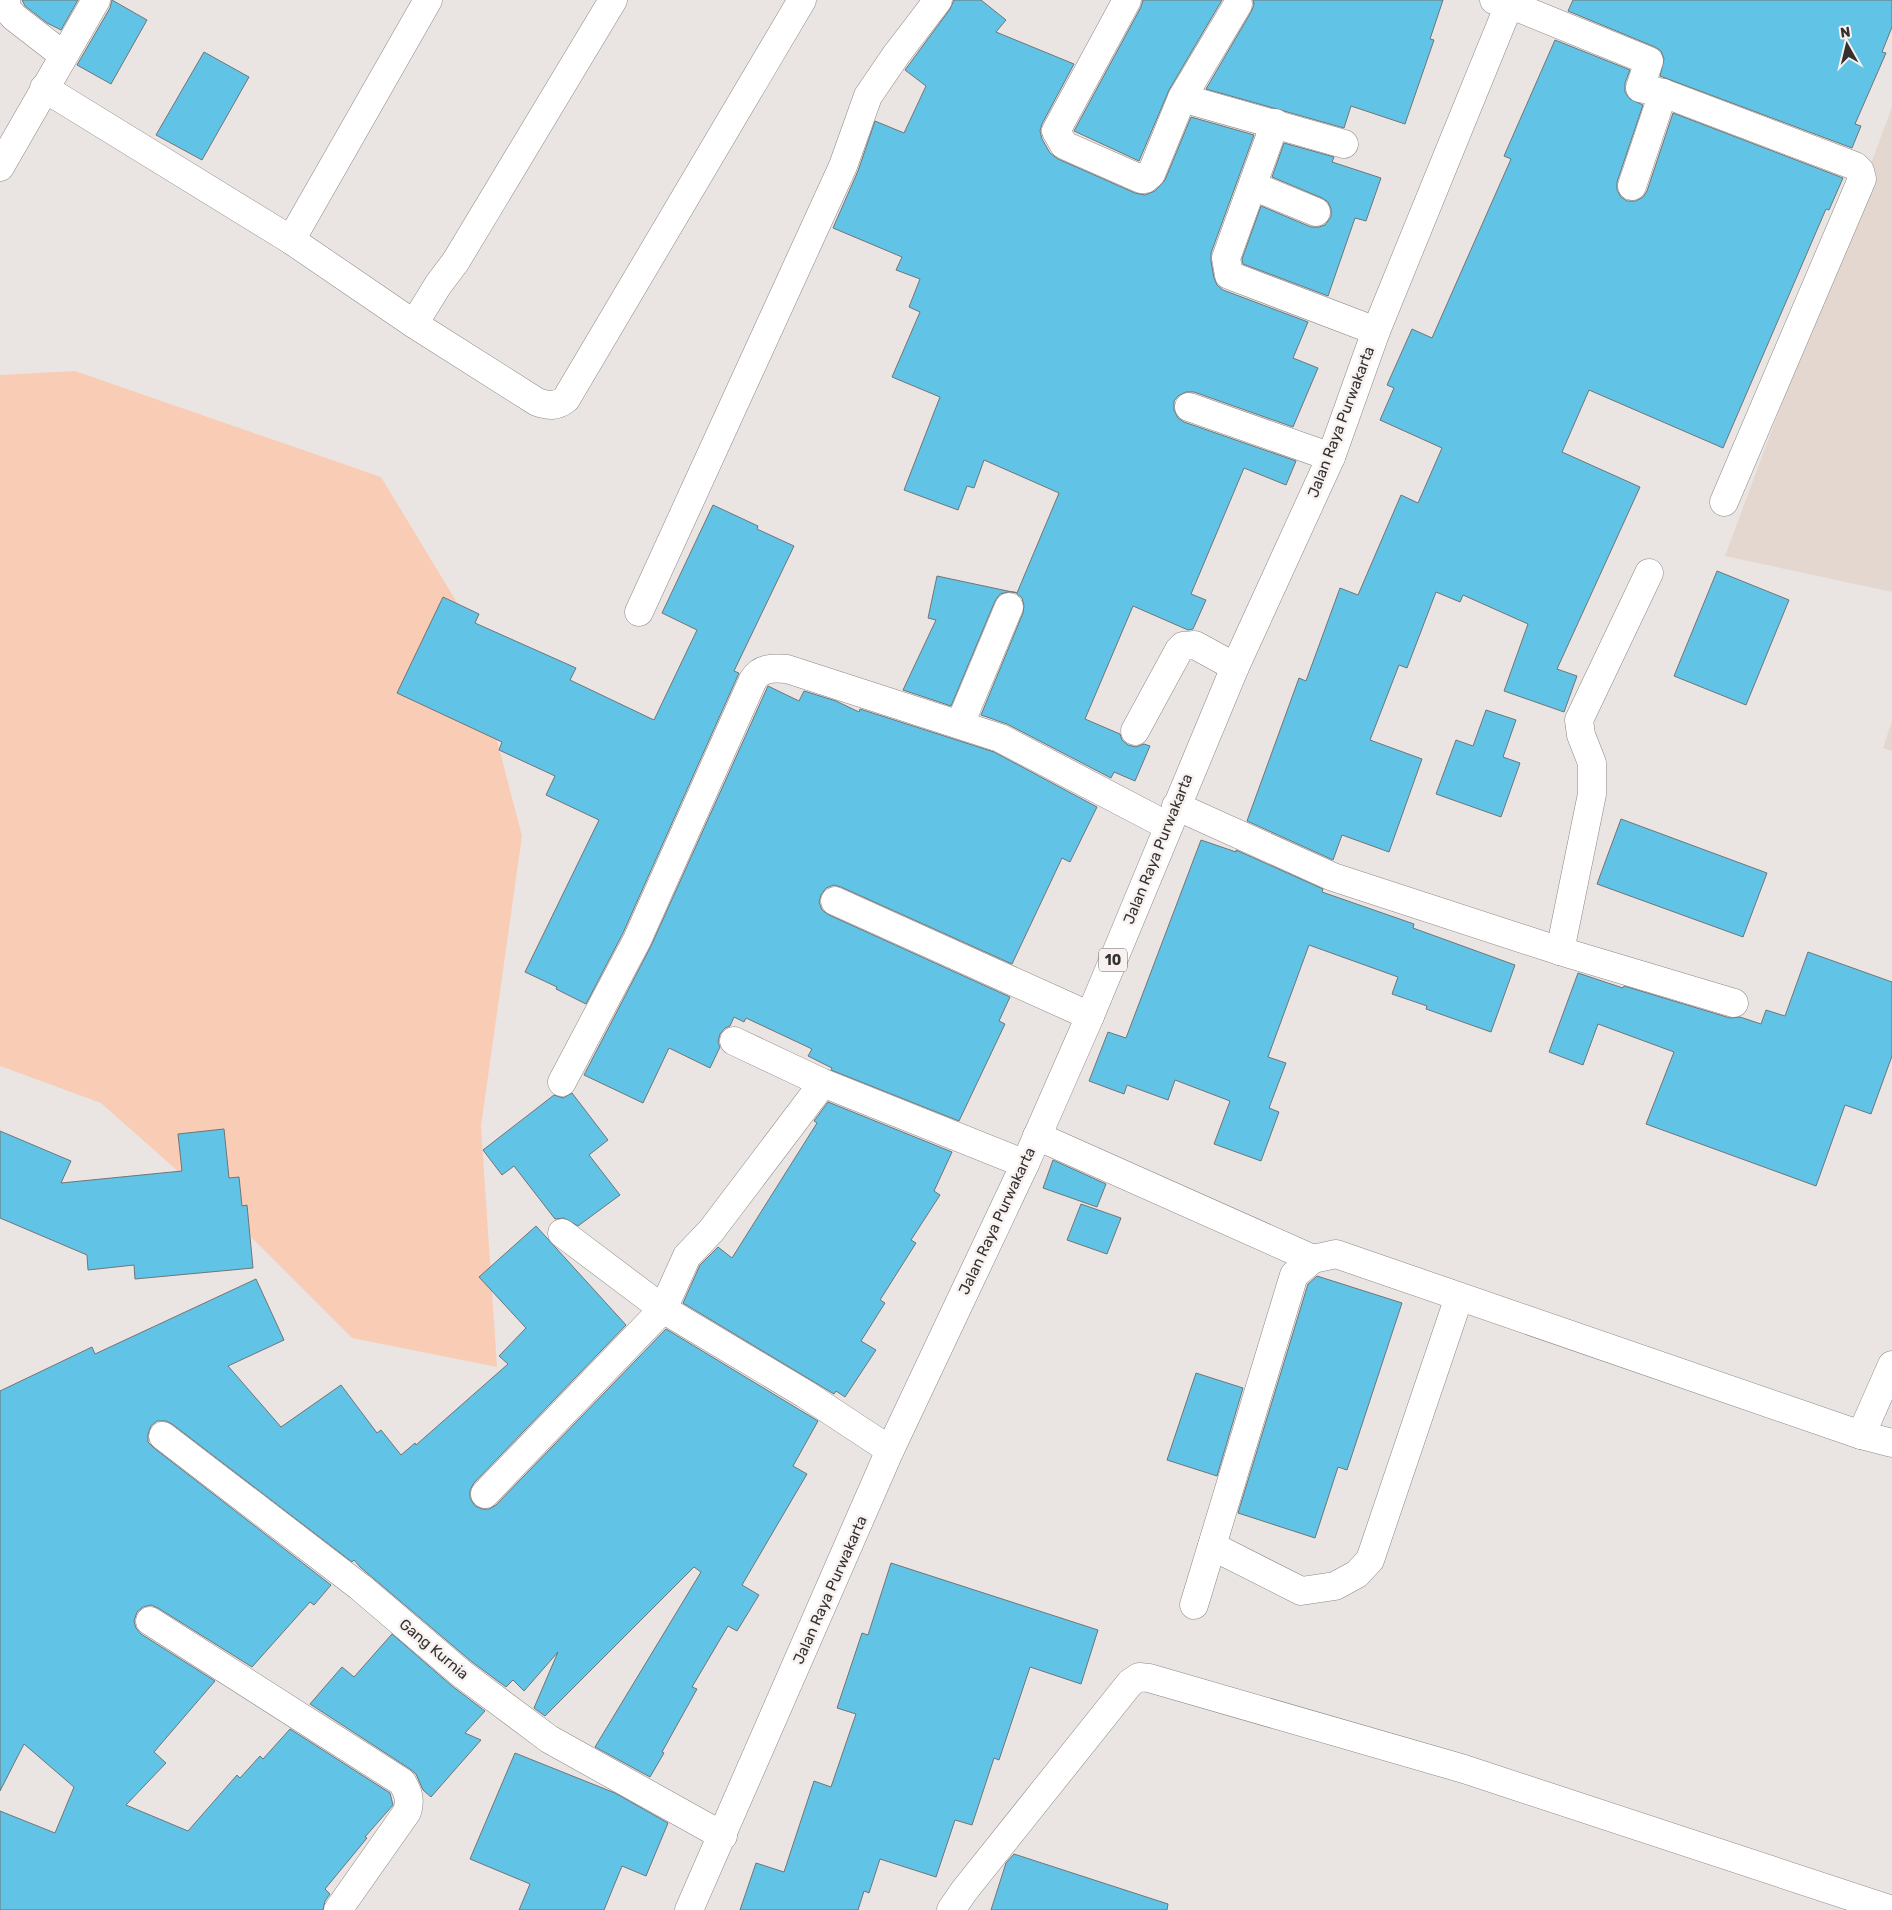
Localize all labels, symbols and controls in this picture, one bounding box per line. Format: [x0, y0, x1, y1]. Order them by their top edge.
north arrow [1822, 20, 1872, 70]
text: N [1839, 24, 1851, 42]
street label: Jalan Raya Purwakarta [1304, 344, 1378, 500]
street label: Jalan Raya Purwakarta [1120, 771, 1196, 927]
road number: 10 [1099, 948, 1127, 972]
street label: Jalan Raya Purwakarta [955, 1144, 1039, 1298]
street label: Jalan Raya Purwakarta [789, 1513, 871, 1667]
street label: Gang Kurnia [396, 1615, 472, 1683]

